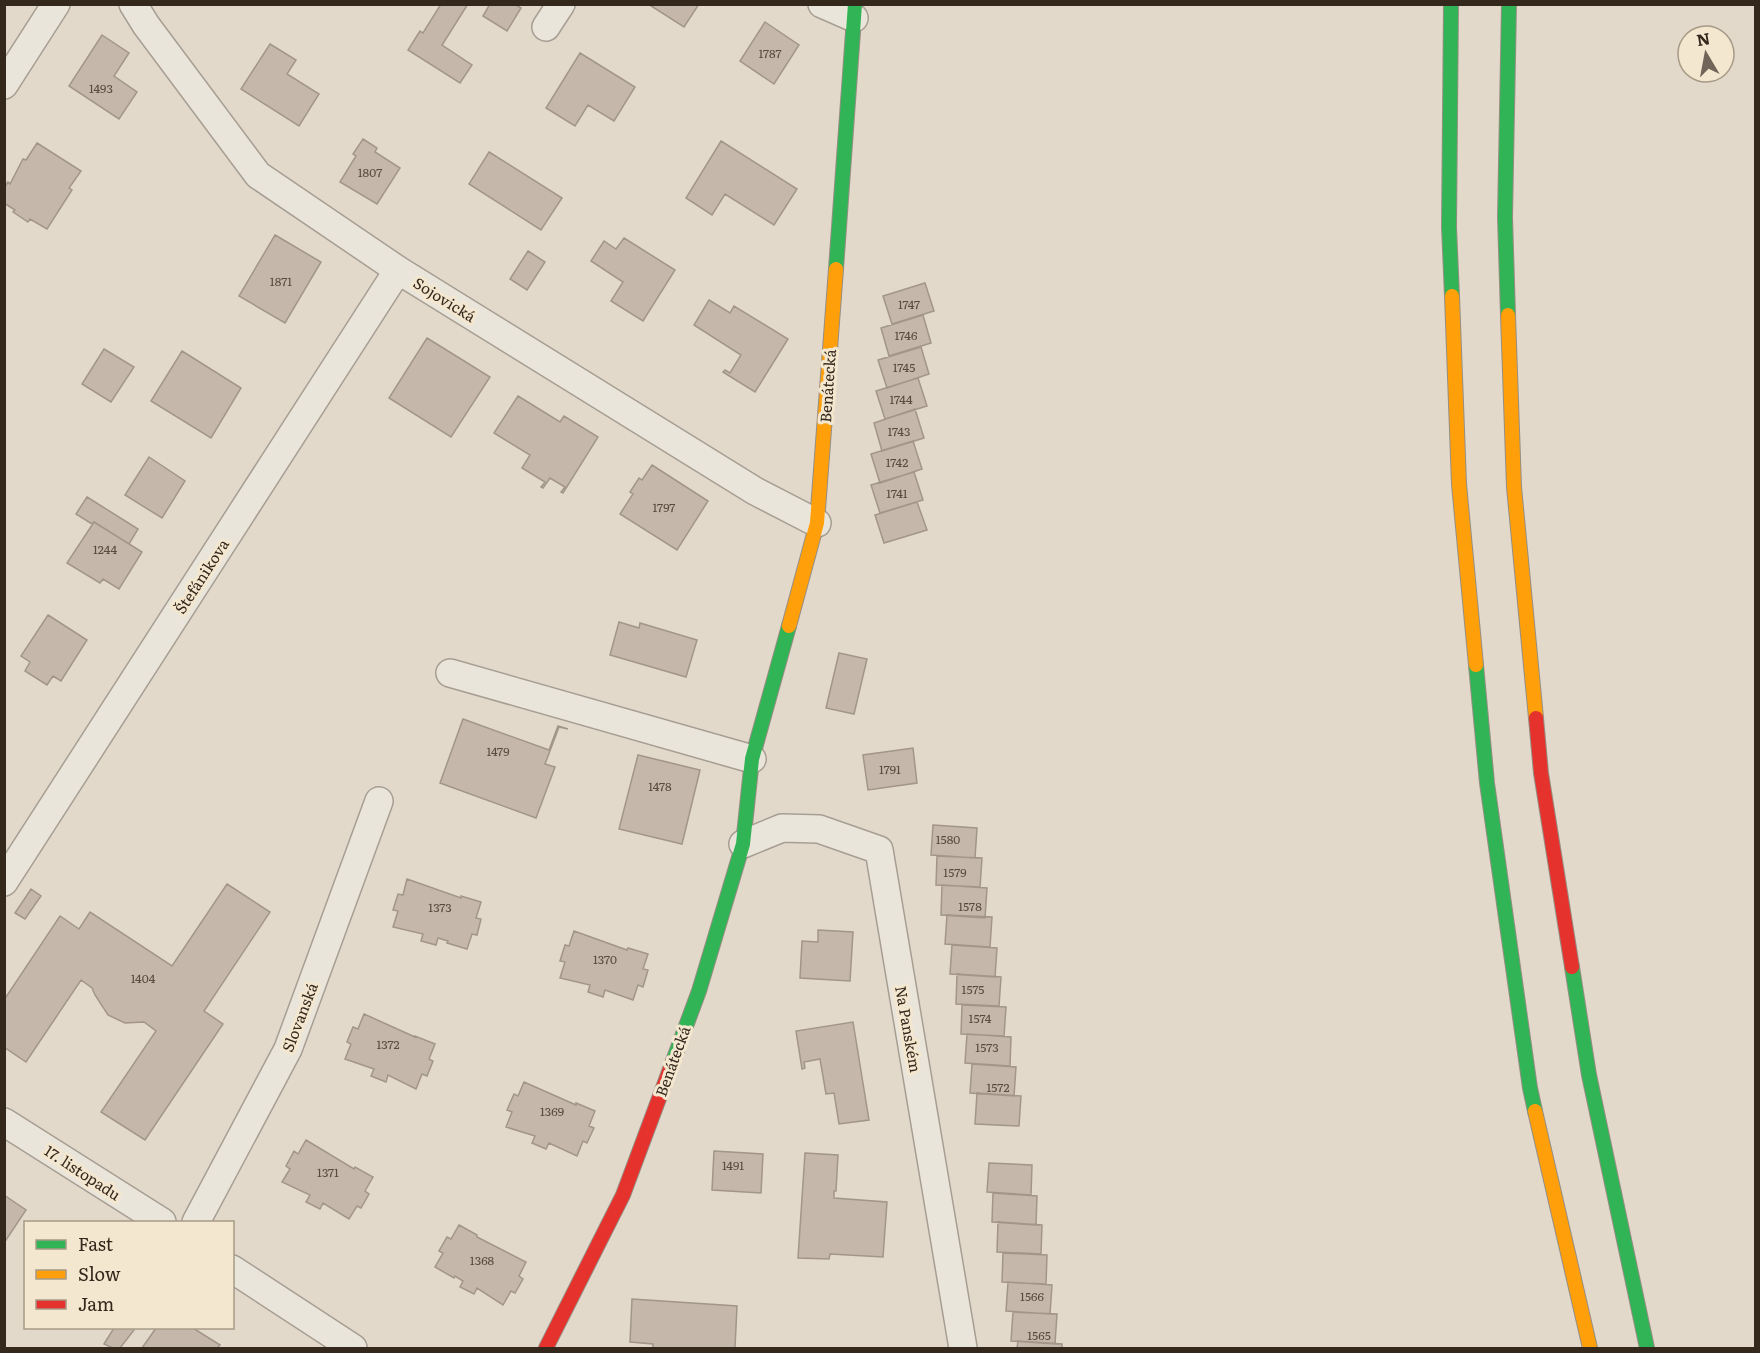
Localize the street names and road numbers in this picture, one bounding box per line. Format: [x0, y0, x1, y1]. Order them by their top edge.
street label: Sojovická [409, 271, 481, 328]
street label: Benátecká [813, 348, 841, 423]
street label: Štefánikova [168, 533, 234, 618]
street label: Slovanská [275, 978, 323, 1055]
street label: Na Panském [890, 984, 928, 1075]
street label: Benátecká [649, 1022, 696, 1099]
street label: 17. listopadu [40, 1139, 126, 1206]

